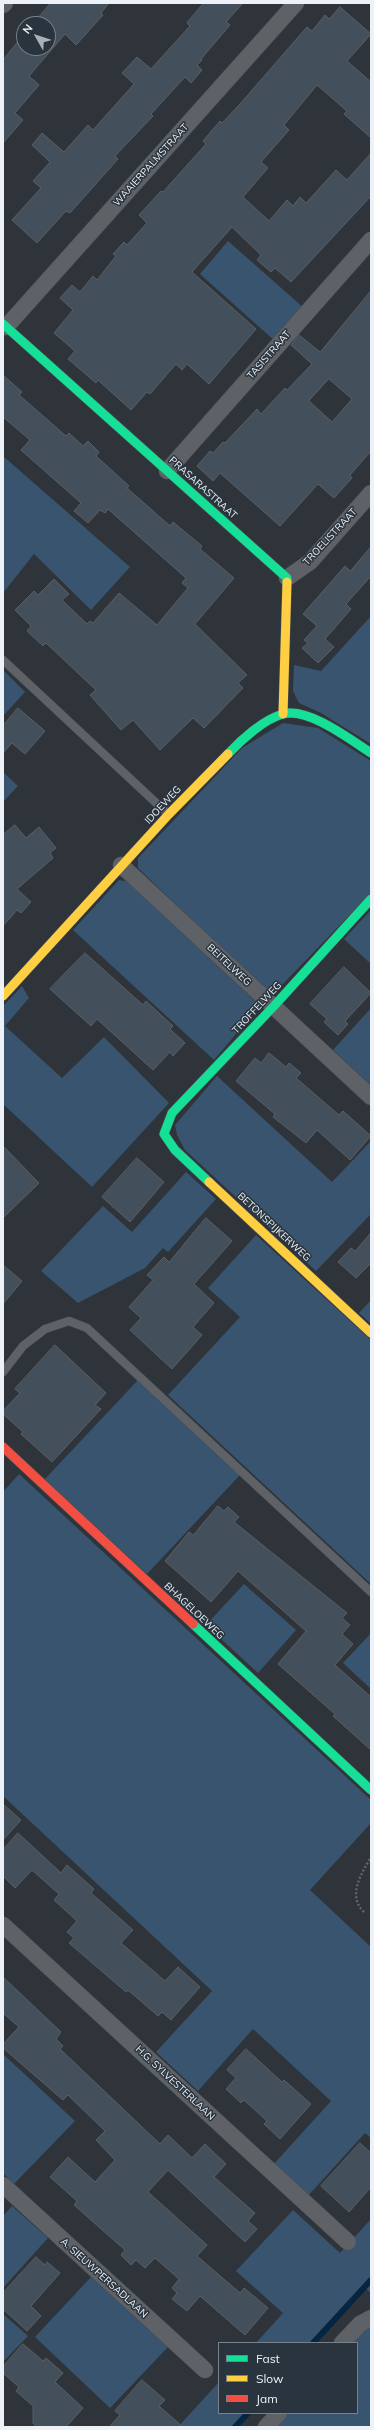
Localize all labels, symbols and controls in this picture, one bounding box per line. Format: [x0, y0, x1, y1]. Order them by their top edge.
north arrow [16, 16, 56, 56]
text: N [19, 21, 36, 37]
street label: WAAIERPALMSTRAAT [111, 121, 191, 209]
street label: TASISTRAAT [245, 328, 293, 382]
street label: PRASARASTRAAT [167, 454, 239, 522]
street label: TROELISTRAAT [301, 506, 359, 568]
street label: IDOEWEG [142, 783, 184, 827]
street label: BEITELWEG [204, 942, 254, 988]
street label: TROFFELWEG [230, 980, 284, 1036]
street label: BETONSPIJKERWEG [235, 1190, 313, 1264]
street label: BHAGELOEWEG [161, 1580, 227, 1642]
street label: H.G. SYLVESTERLAAN [133, 2043, 217, 2123]
street label: A. SIEUWPERSADLAAN [58, 2236, 150, 2320]
legend [218, 2342, 358, 2414]
text: Fast [256, 2351, 280, 2366]
text: Slow [256, 2371, 284, 2386]
text: Jam [256, 2391, 278, 2406]

